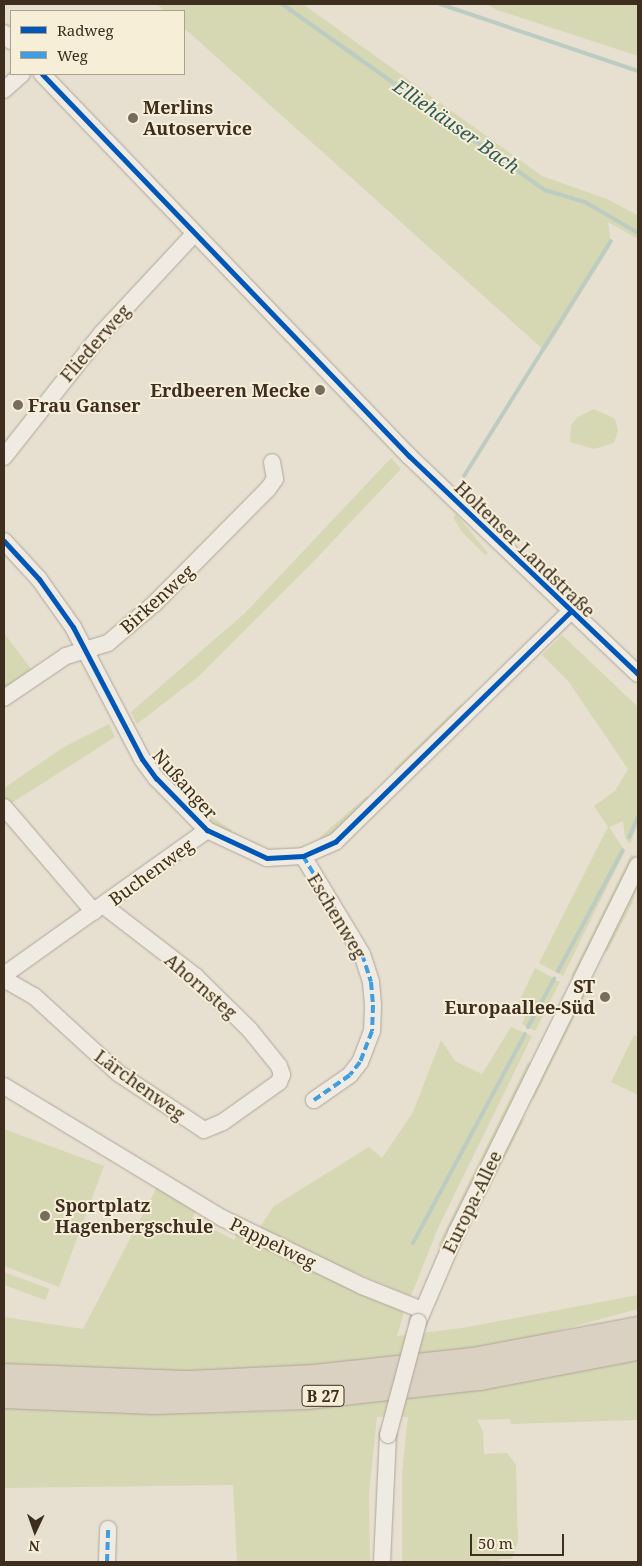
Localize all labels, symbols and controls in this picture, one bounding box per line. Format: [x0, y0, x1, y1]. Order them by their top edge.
legend [10, 10, 185, 75]
text: Radweg [57, 20, 114, 40]
text: Weg [57, 45, 88, 65]
water label: Elliehäuser Bach [389, 75, 523, 179]
place label: Merlins Autoservice [143, 97, 252, 140]
marker: Merlins Autoservice [127, 112, 139, 124]
street label: Fliederweg [55, 300, 135, 386]
place label: Erdbeeren Mecke [150, 379, 310, 401]
marker: Erdbeeren Mecke [314, 384, 326, 396]
place label: Frau Ganser [28, 394, 141, 416]
marker: Frau Ganser [12, 399, 24, 411]
street label: Holtenser Landstraße [450, 476, 600, 622]
street label: Birkenweg [115, 560, 199, 638]
street label: Nußanger [148, 745, 222, 823]
street label: Buchenweg [104, 834, 198, 910]
street label: Eschenweg [303, 869, 371, 963]
street label: Ahornsteg [161, 949, 241, 1023]
place label: ST Europaallee-Süd [445, 976, 595, 1019]
marker: ST Europaallee-Süd [599, 991, 611, 1003]
street label: Lärchenweg [91, 1045, 189, 1125]
street label: Europa-Allee [438, 1147, 506, 1257]
place label: Sportplatz Hagenbergschule [55, 1195, 213, 1238]
marker: Sportplatz Hagenbergschule [39, 1210, 51, 1222]
street label: Pappelweg [226, 1213, 320, 1273]
road number: B 27 [300, 1382, 346, 1410]
north arrow [10, 1506, 60, 1556]
scale bar [472, 1524, 566, 1556]
text: 50 m [478, 1533, 513, 1553]
text: N [28, 1537, 40, 1556]

